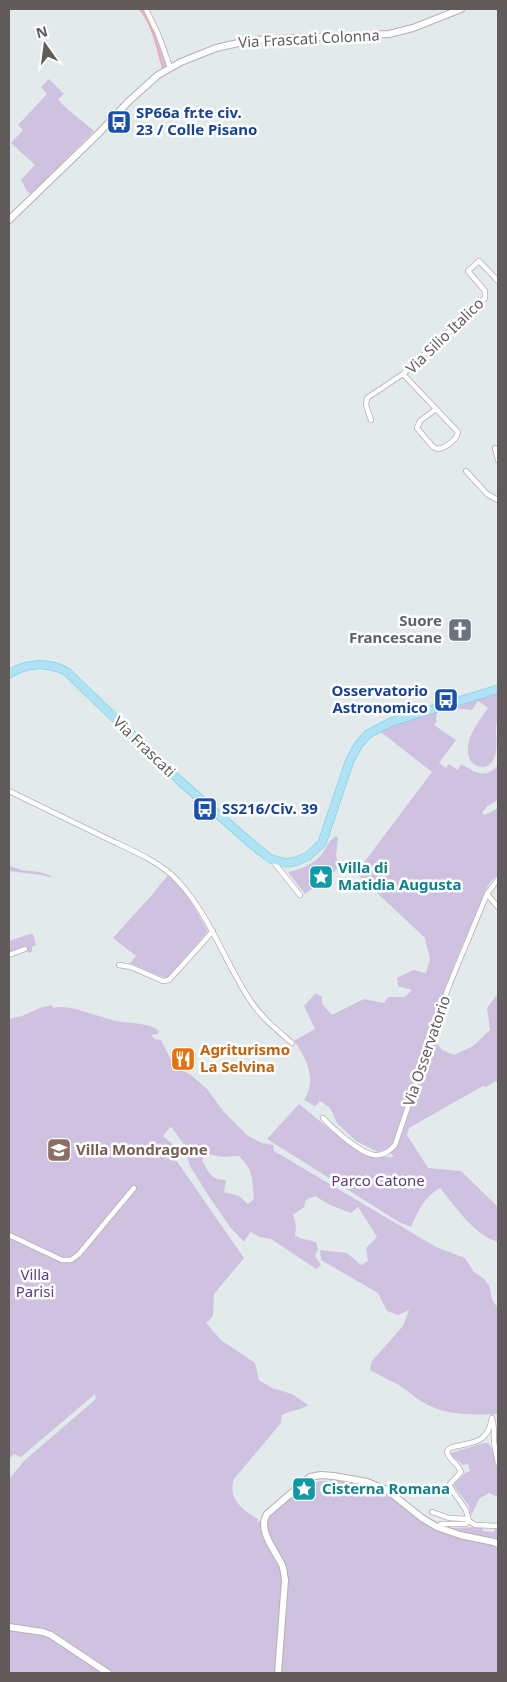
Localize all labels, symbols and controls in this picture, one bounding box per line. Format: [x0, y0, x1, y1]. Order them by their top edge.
north arrow [20, 20, 70, 70]
text: N [34, 21, 50, 42]
street label: Via Frascati Colonna [238, 24, 380, 52]
place label: SP66a fr.te civ. 23 / Colle Pisano [136, 102, 257, 139]
bus stop icon: SP66a fr.te civ. 23 / Colle Pisano [106, 109, 132, 135]
street label: Via Silio Italico [401, 293, 488, 378]
place label: Suore Francescane [349, 610, 442, 647]
church icon: Suore Francescane [447, 617, 473, 643]
place label: Osservatorio Astronomico [331, 680, 428, 717]
bus stop icon: Osservatorio Astronomico [433, 687, 459, 713]
street label: Via Frascati [109, 712, 180, 781]
bus stop icon: SS216/Civ. 39 [192, 796, 218, 822]
place label: SS216/Civ. 39 [222, 798, 318, 818]
place label: Villa di Matidia Augusta [338, 857, 461, 894]
place icon: Villa di Matidia Augusta [308, 864, 334, 890]
street label: Via Osservatorio [398, 993, 454, 1109]
place label: Agriturismo La Selvina [200, 1039, 290, 1076]
restaurant icon: Agriturismo La Selvina [170, 1046, 196, 1072]
school or university icon: Villa Mondragone [46, 1137, 72, 1163]
place label: Villa Mondragone [76, 1139, 208, 1159]
park label: Parco Catone [331, 1170, 425, 1190]
park label: Villa Parisi [16, 1264, 54, 1301]
place icon: Cisterna Romana [291, 1476, 317, 1502]
place label: Cisterna Romana [322, 1478, 450, 1498]

